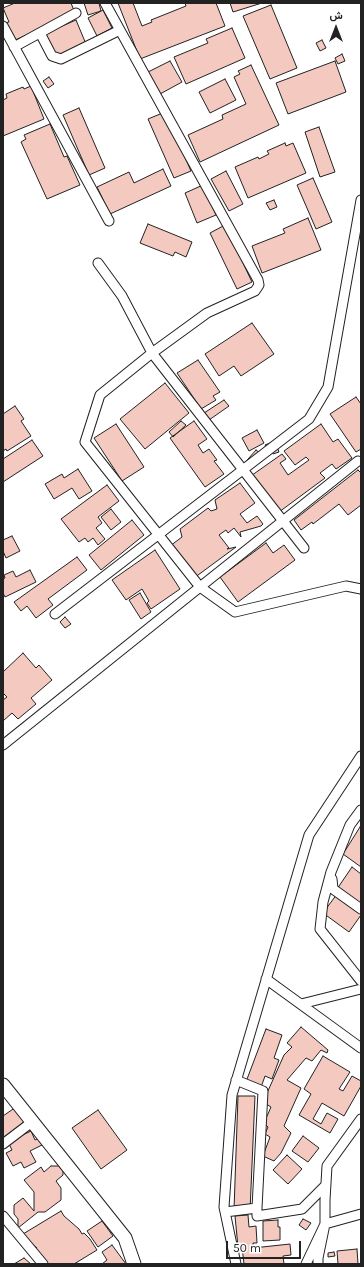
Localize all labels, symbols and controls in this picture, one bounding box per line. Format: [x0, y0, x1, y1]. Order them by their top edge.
north arrow [316, 8, 356, 48]
text: ش [329, 9, 343, 22]
scale bar [228, 1233, 303, 1259]
text: 50 m [233, 1241, 261, 1255]

